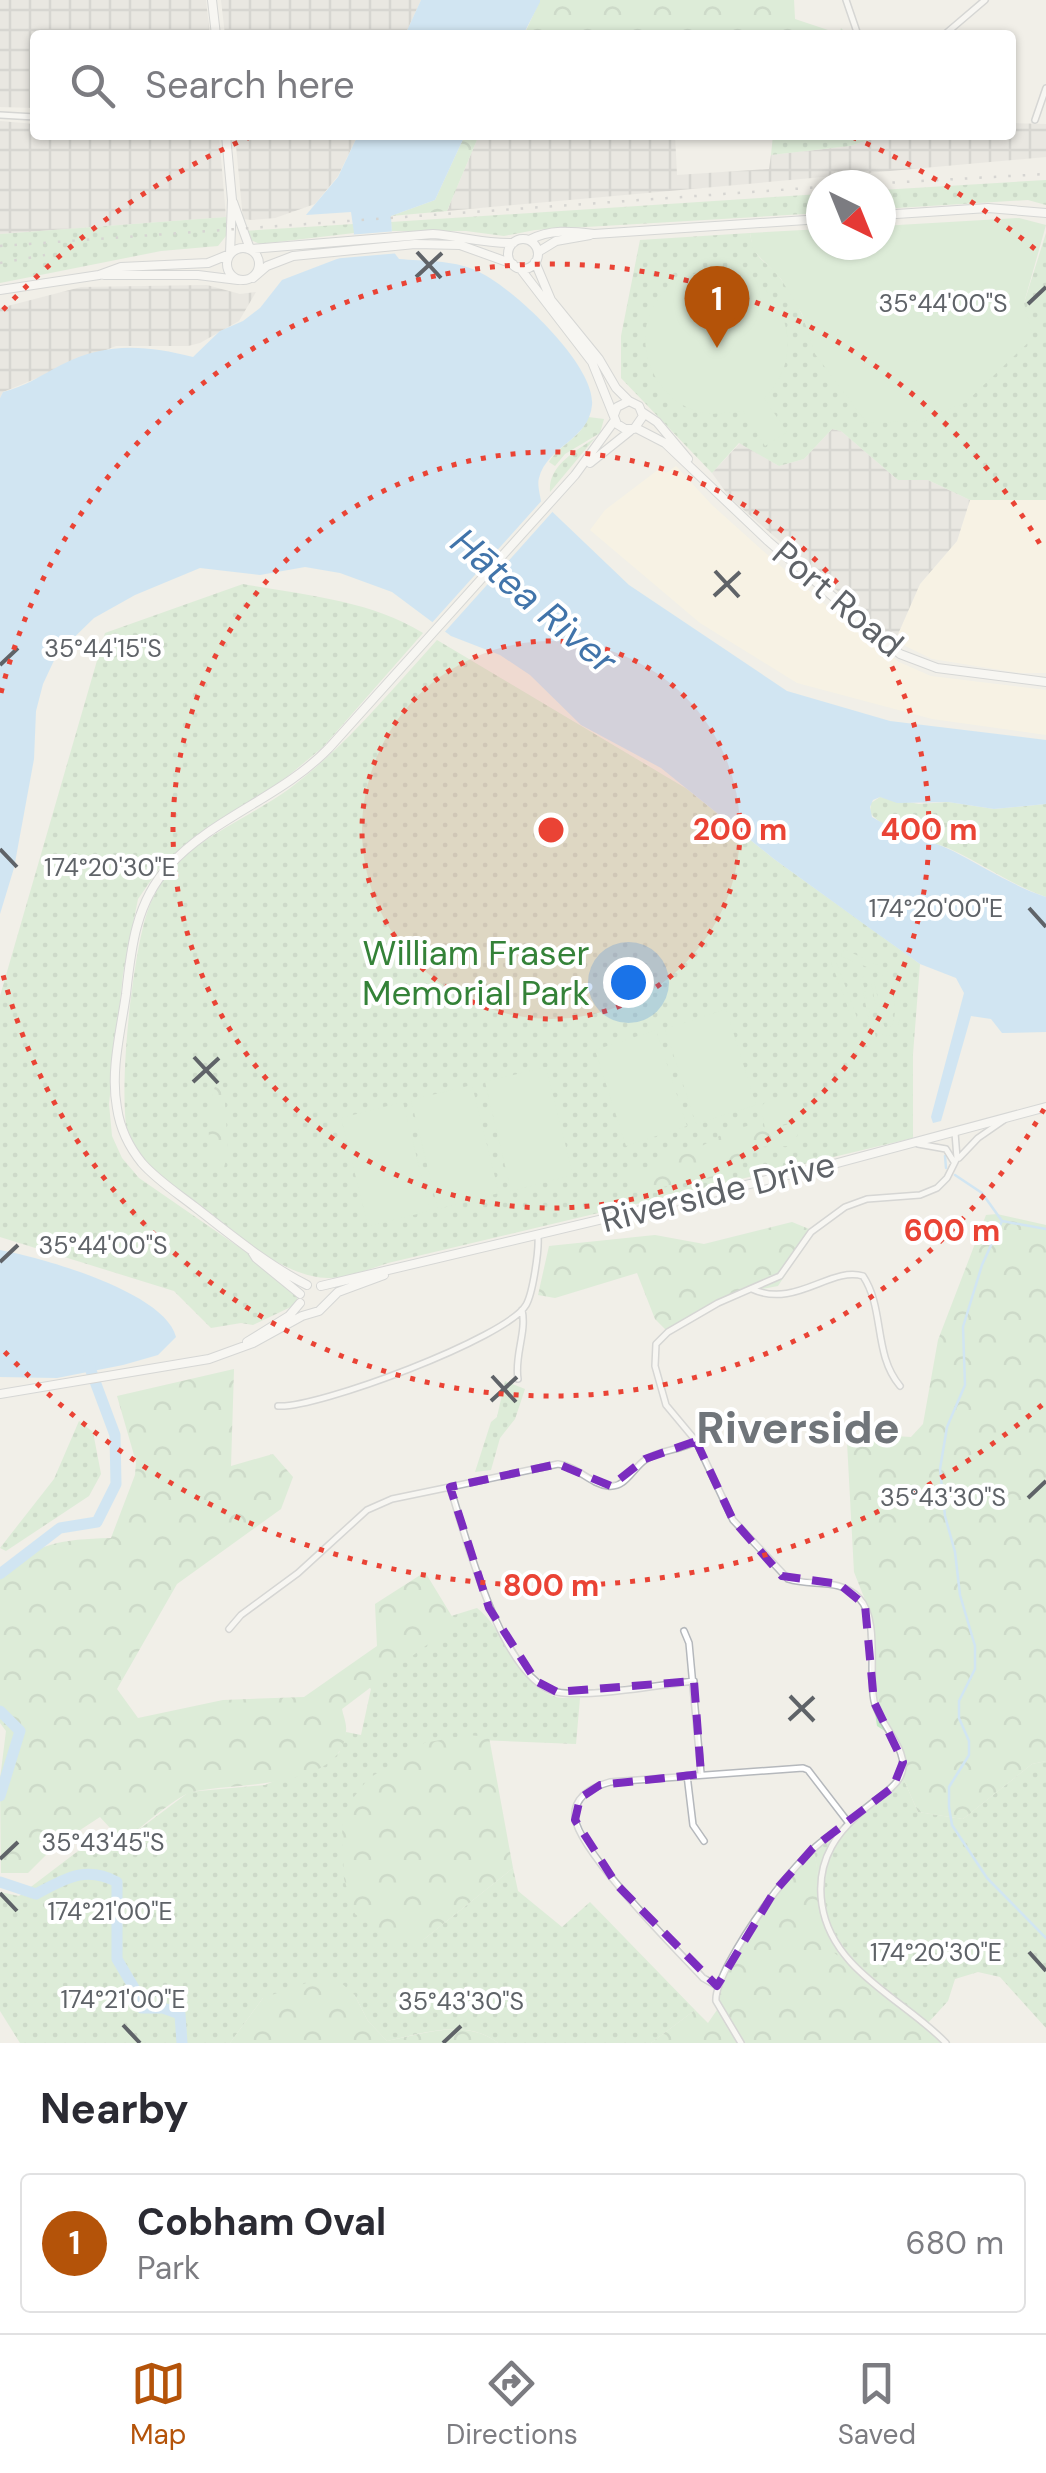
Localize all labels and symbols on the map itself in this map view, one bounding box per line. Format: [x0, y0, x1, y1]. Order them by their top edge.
north arrow [806, 170, 896, 260]
pin: 1 [684, 266, 750, 348]
text: 35°44'00"S [879, 287, 1007, 320]
water label: Hātea River [441, 517, 628, 686]
street label: Port Road [763, 531, 913, 667]
text: 35°44'15"S [44, 632, 162, 665]
text: 200 m [693, 810, 787, 849]
text: 400 m [880, 810, 978, 849]
centre of rings [533, 812, 569, 848]
text: 174°20'30"E [44, 851, 176, 884]
text: 174°20'00"E [869, 892, 1003, 925]
park label: William Fraser Memorial Park [362, 930, 590, 1016]
your location [603, 957, 654, 1008]
street label: Riverside Drive [596, 1141, 840, 1243]
text: 600 m [904, 1211, 1000, 1250]
text: 35°44'00"S [39, 1229, 167, 1262]
district label: Riverside [696, 1398, 900, 1457]
text: 35°43'30"S [880, 1481, 1006, 1514]
text: 800 m [503, 1566, 599, 1605]
text: 35°43'45"S [42, 1826, 164, 1859]
text: 174°21'00"E [47, 1895, 173, 1928]
text: 174°20'30"E [870, 1936, 1002, 1969]
text: 174°21'00"E [60, 1983, 186, 2016]
text: 35°43'30"S [398, 1985, 524, 2018]

